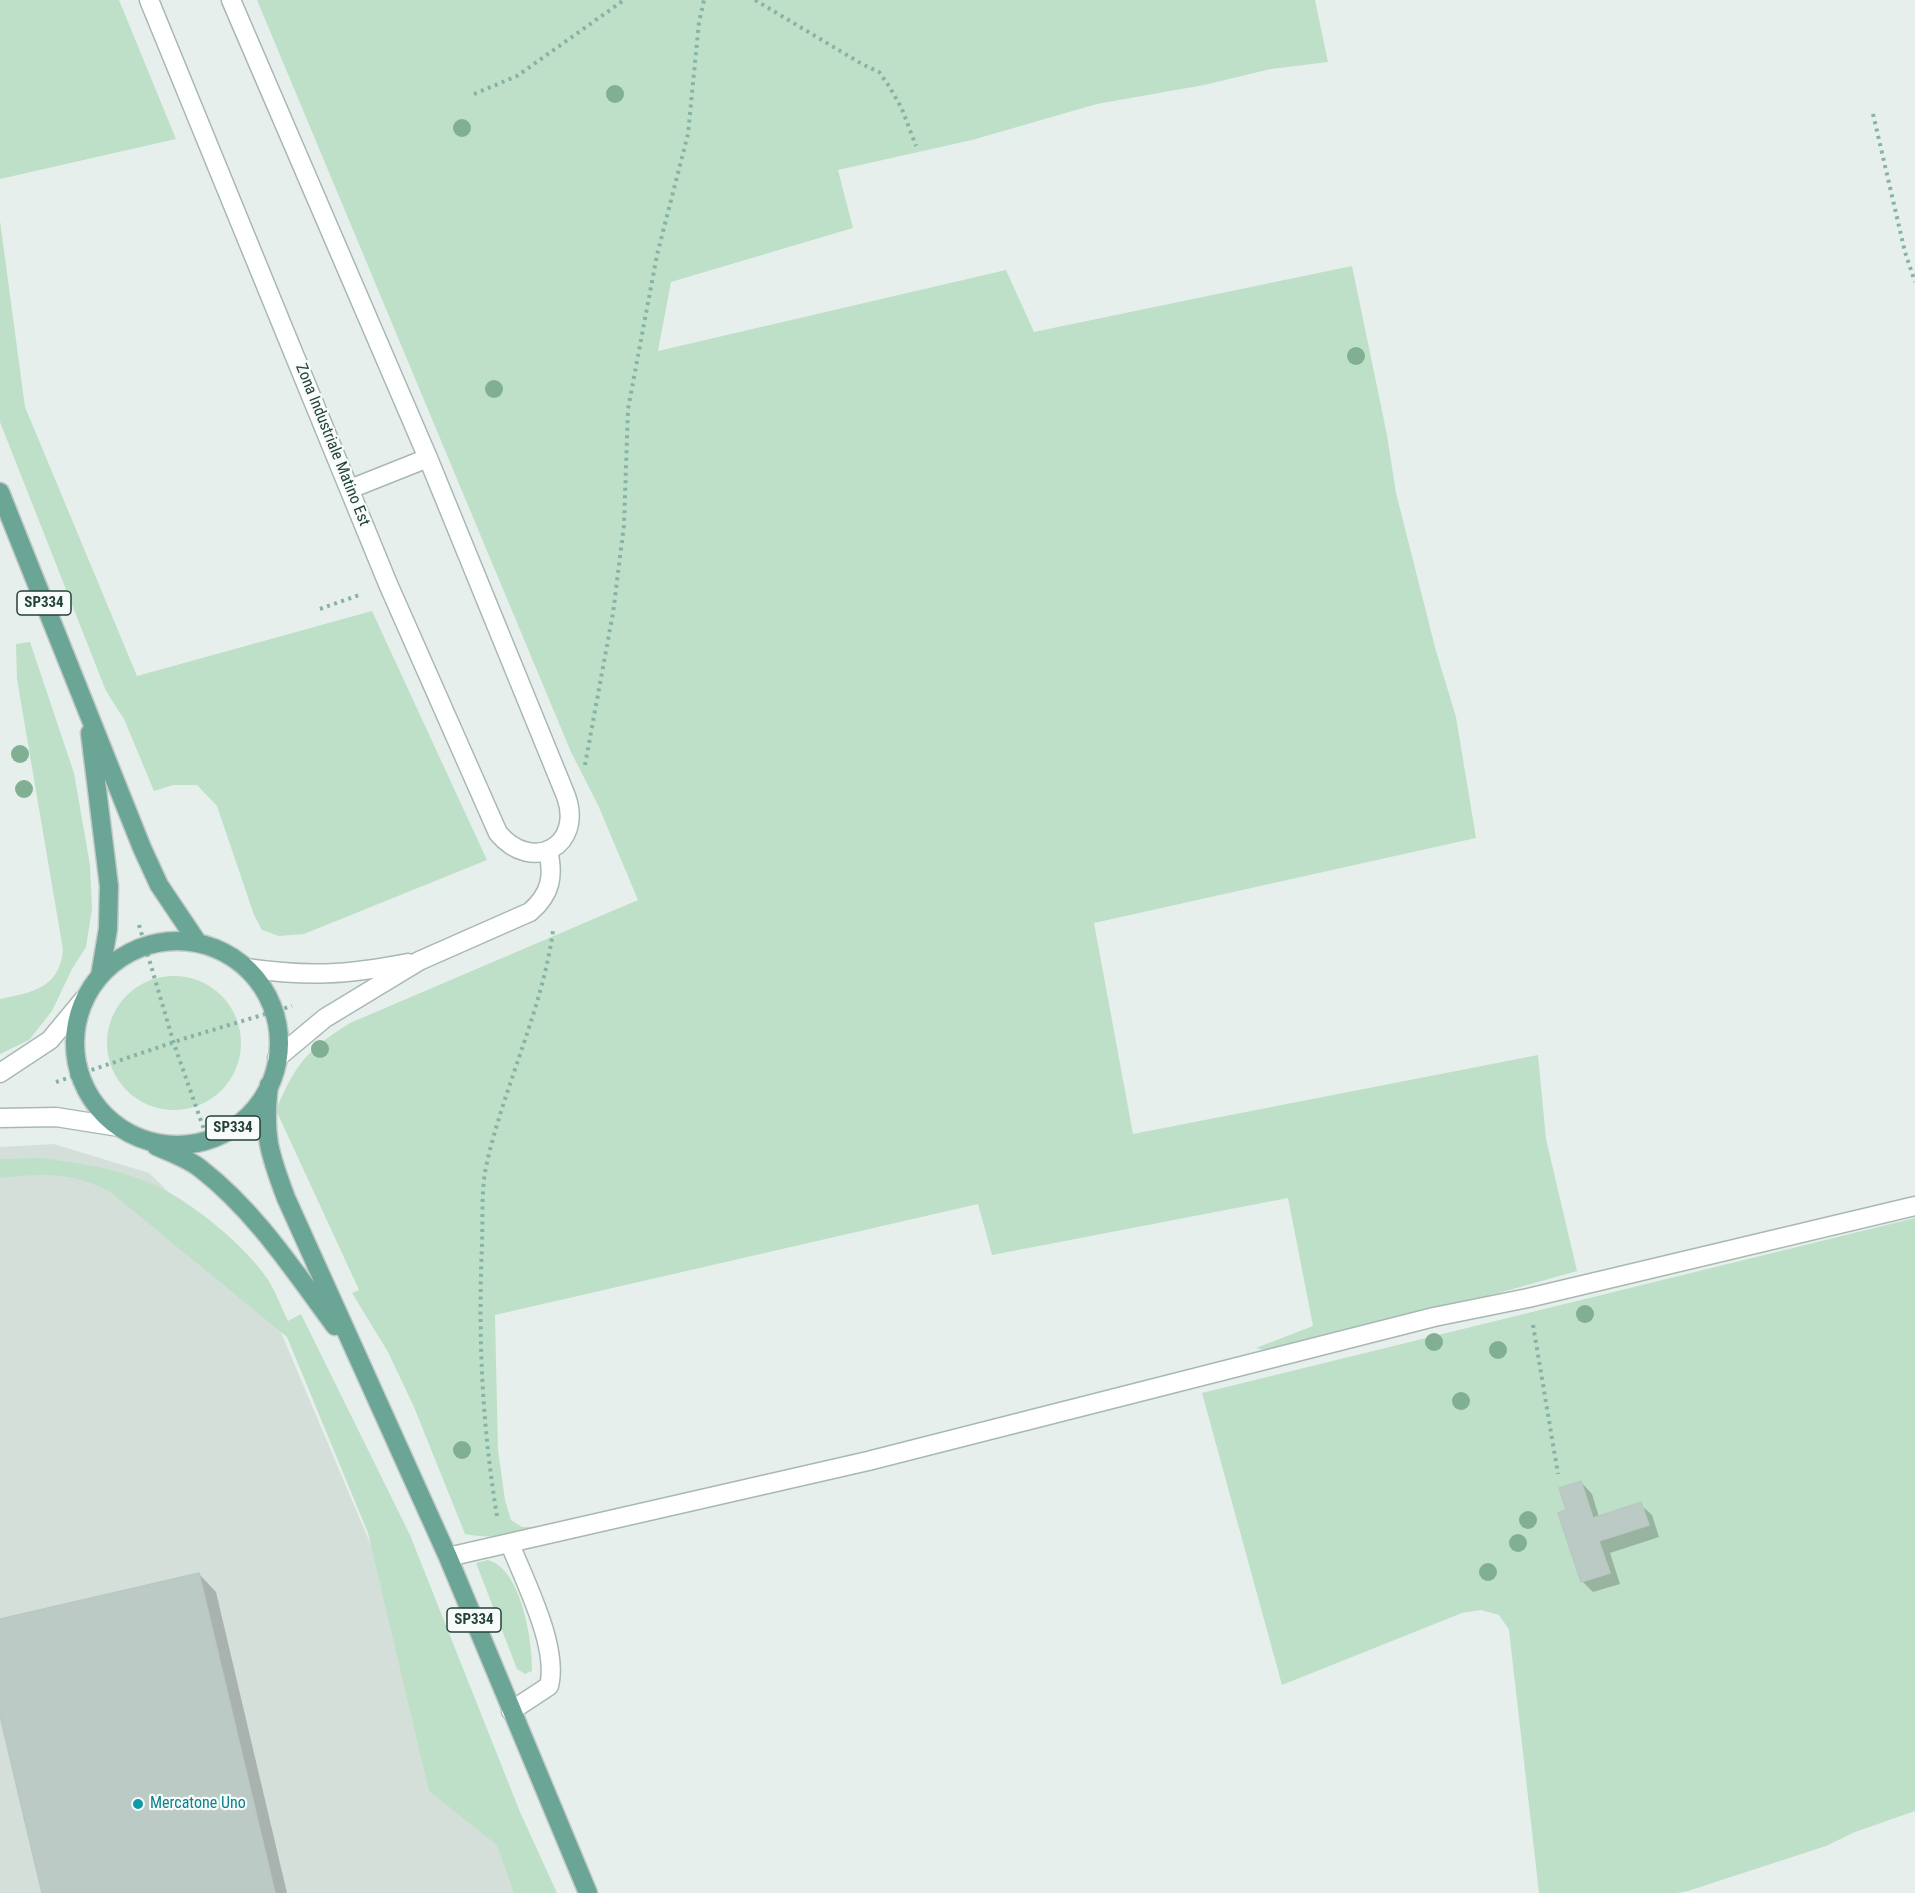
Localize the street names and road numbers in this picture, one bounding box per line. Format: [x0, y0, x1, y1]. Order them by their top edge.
street label: Zona Industriale Matino Est [291, 361, 373, 529]
road number: SP334 [17, 591, 71, 615]
road number: SP334 [206, 1116, 260, 1140]
road number: SP334 [447, 1608, 501, 1632]

